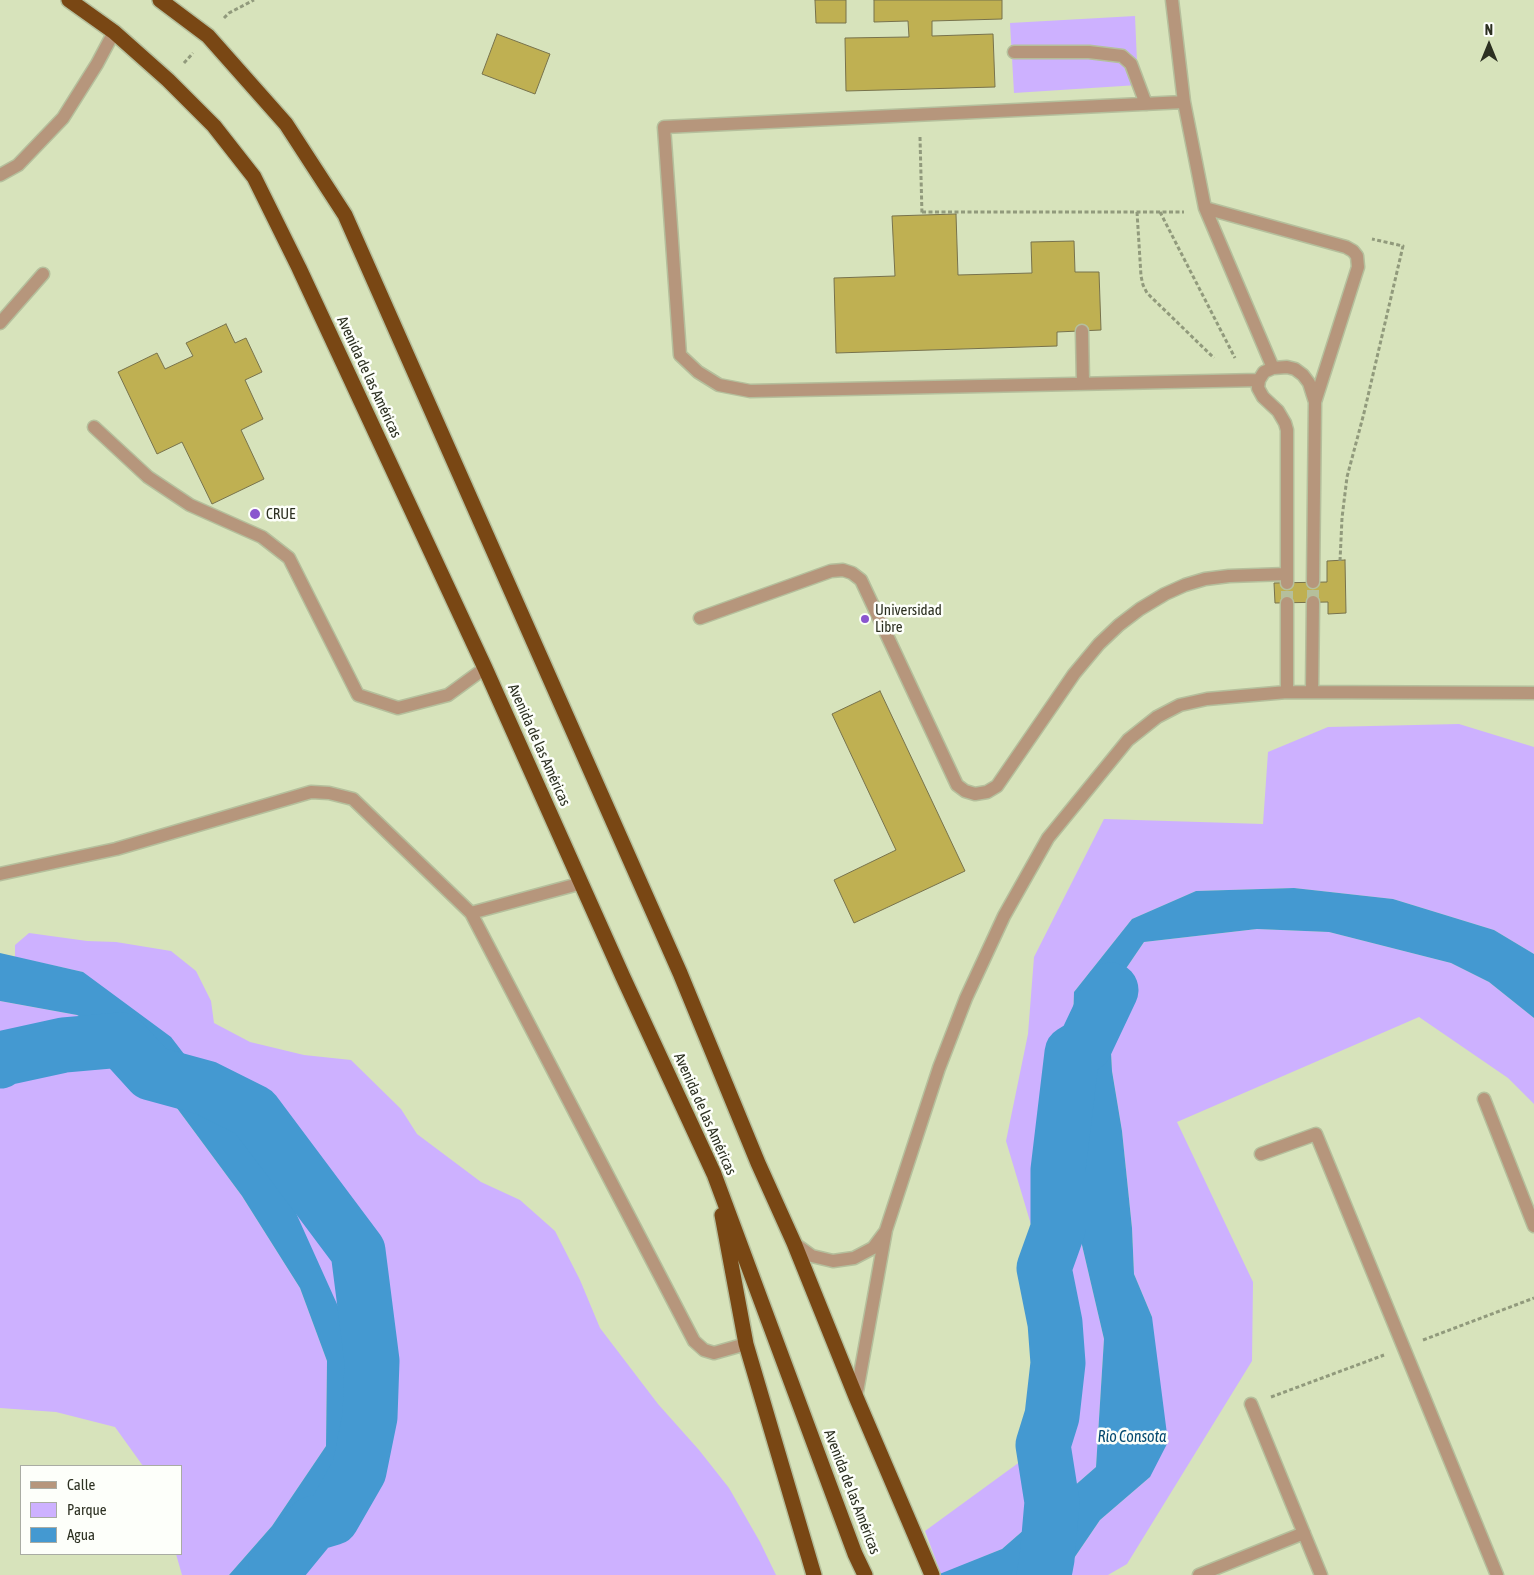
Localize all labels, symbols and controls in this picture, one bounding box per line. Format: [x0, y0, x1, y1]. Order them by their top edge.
north arrow [1464, 20, 1514, 70]
text: N [1485, 22, 1493, 38]
street label: Avenida de las Américas [333, 313, 405, 441]
place label: CRUE [266, 505, 295, 523]
marker: CRUE [248, 507, 262, 521]
place label: Universidad Libre [875, 601, 942, 636]
marker: Universidad Libre [859, 613, 871, 625]
street label: Avenida de las Américas [504, 681, 574, 809]
street label: Avenida de las Américas [670, 1050, 740, 1178]
street label: Avenida de las Américas [820, 1427, 884, 1557]
water label: Rio Consota [1098, 1427, 1166, 1447]
legend [20, 1465, 182, 1555]
text: Calle [67, 1476, 95, 1493]
text: Parque [67, 1501, 107, 1518]
text: Agua [67, 1526, 95, 1543]

